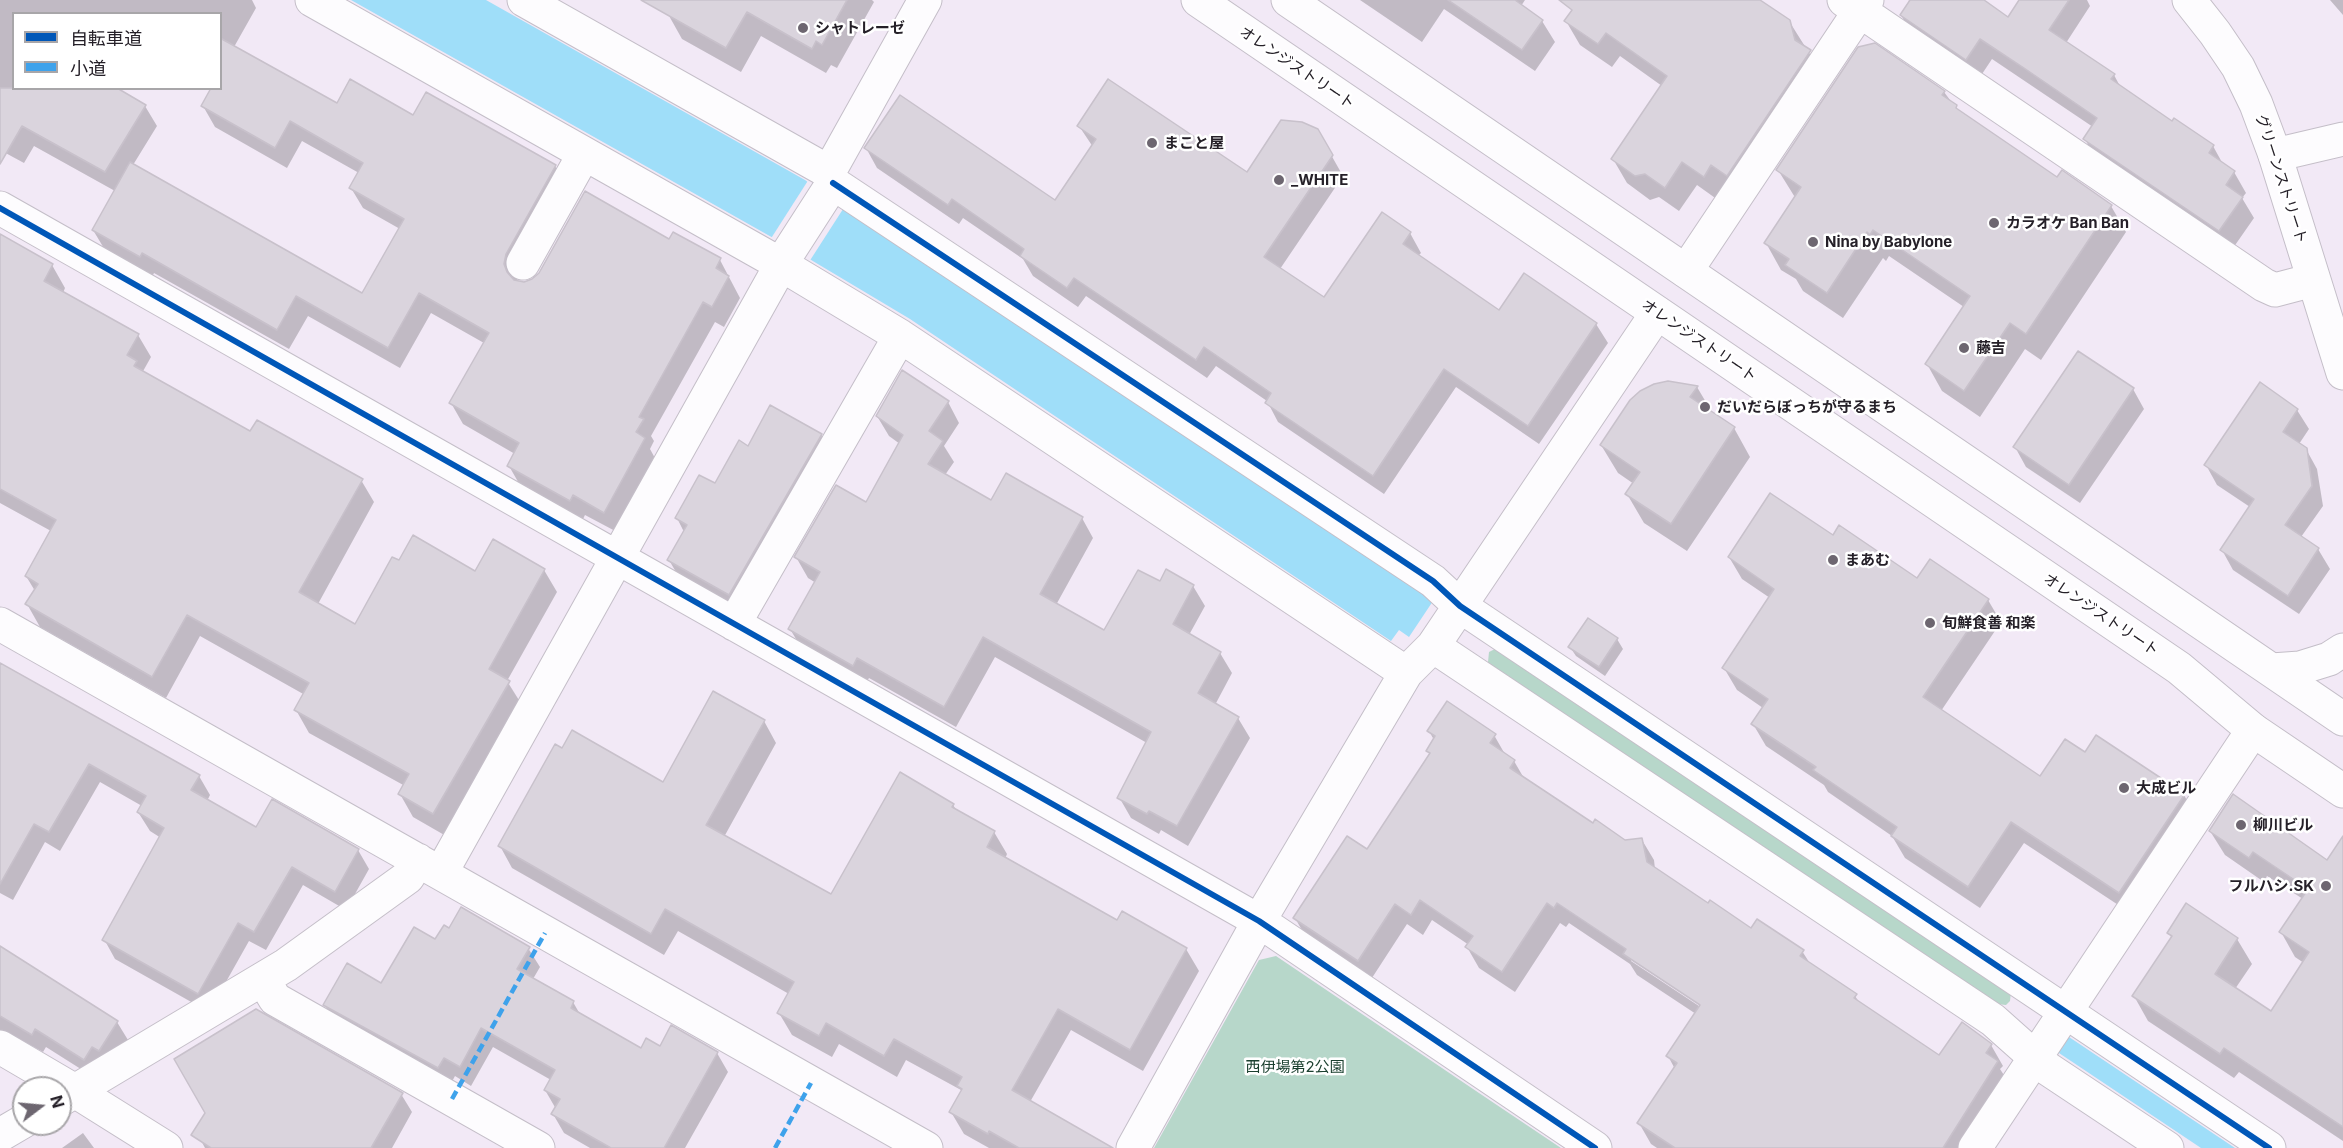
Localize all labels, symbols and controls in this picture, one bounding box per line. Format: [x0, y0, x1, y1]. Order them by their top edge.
legend [12, 12, 222, 90]
place label: シャトレーゼ [815, 19, 905, 37]
marker: シャトレーゼ [796, 21, 810, 35]
street label: オレンジストリート [1236, 23, 1358, 113]
text: 自転車道 [70, 28, 142, 49]
text: 小道 [70, 58, 106, 79]
street label: グリーンストリート [2252, 112, 2310, 246]
place label: まこと屋 [1164, 134, 1224, 152]
marker: まこと屋 [1145, 136, 1159, 150]
place label: _WHITE [1291, 171, 1348, 189]
marker: _WHITE [1272, 173, 1286, 187]
place label: カラオケ Ban Ban [2006, 214, 2129, 232]
marker: カラオケ Ban Ban [1987, 216, 2001, 230]
place label: Nina by Babylone [1825, 233, 1952, 251]
marker: Nina by Babylone [1806, 235, 1820, 249]
street label: オレンジストリート [1638, 296, 1760, 386]
place label: 藤吉 [1976, 339, 2006, 357]
marker: 藤吉 [1957, 341, 1971, 355]
place label: だいだらぼっちが守るまち [1717, 398, 1897, 416]
marker: だいだらぼっちが守るまち [1698, 400, 1712, 414]
place label: まあむ [1845, 551, 1890, 569]
marker: まあむ [1826, 553, 1840, 567]
street label: オレンジストリート [2040, 570, 2162, 660]
place label: 旬鮮食善 和楽 [1942, 614, 2036, 632]
marker: 旬鮮食善 和楽 [1923, 616, 1937, 630]
place label: 大成ビル [2136, 779, 2196, 797]
marker: 大成ビル [2117, 781, 2131, 795]
place label: 柳川ビル [2253, 816, 2313, 834]
marker: 柳川ビル [2234, 818, 2248, 832]
place label: フルハシ.SK [2228, 877, 2314, 895]
marker: フルハシ.SK [2319, 879, 2333, 893]
park label: 西伊場第2公園 [1245, 1058, 1345, 1076]
north arrow [12, 1076, 72, 1136]
text: N [46, 1093, 69, 1110]

